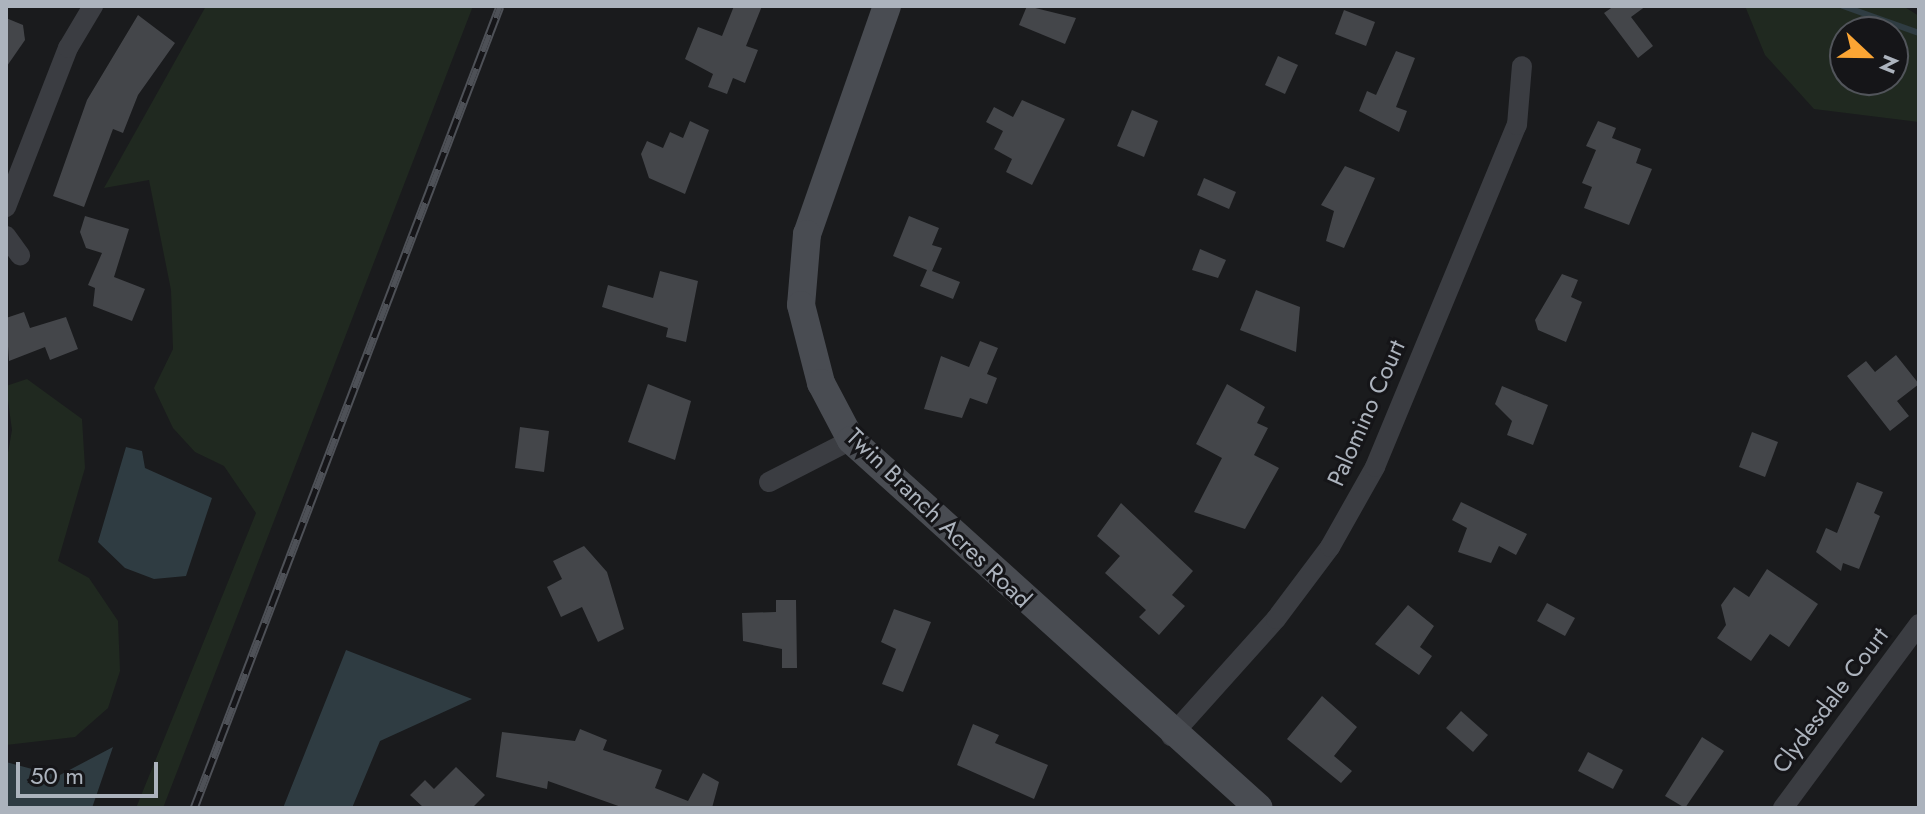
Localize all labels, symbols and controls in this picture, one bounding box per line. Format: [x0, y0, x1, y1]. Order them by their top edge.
north arrow [1829, 16, 1909, 96]
text: N [1871, 50, 1908, 78]
street label: Palomino Court [1321, 336, 1411, 490]
street label: Twin Branch Acres Road [841, 422, 1037, 614]
street label: Clydesdale Court [1766, 622, 1894, 778]
scale bar [20, 746, 162, 796]
text: 50 m [30, 758, 84, 793]

